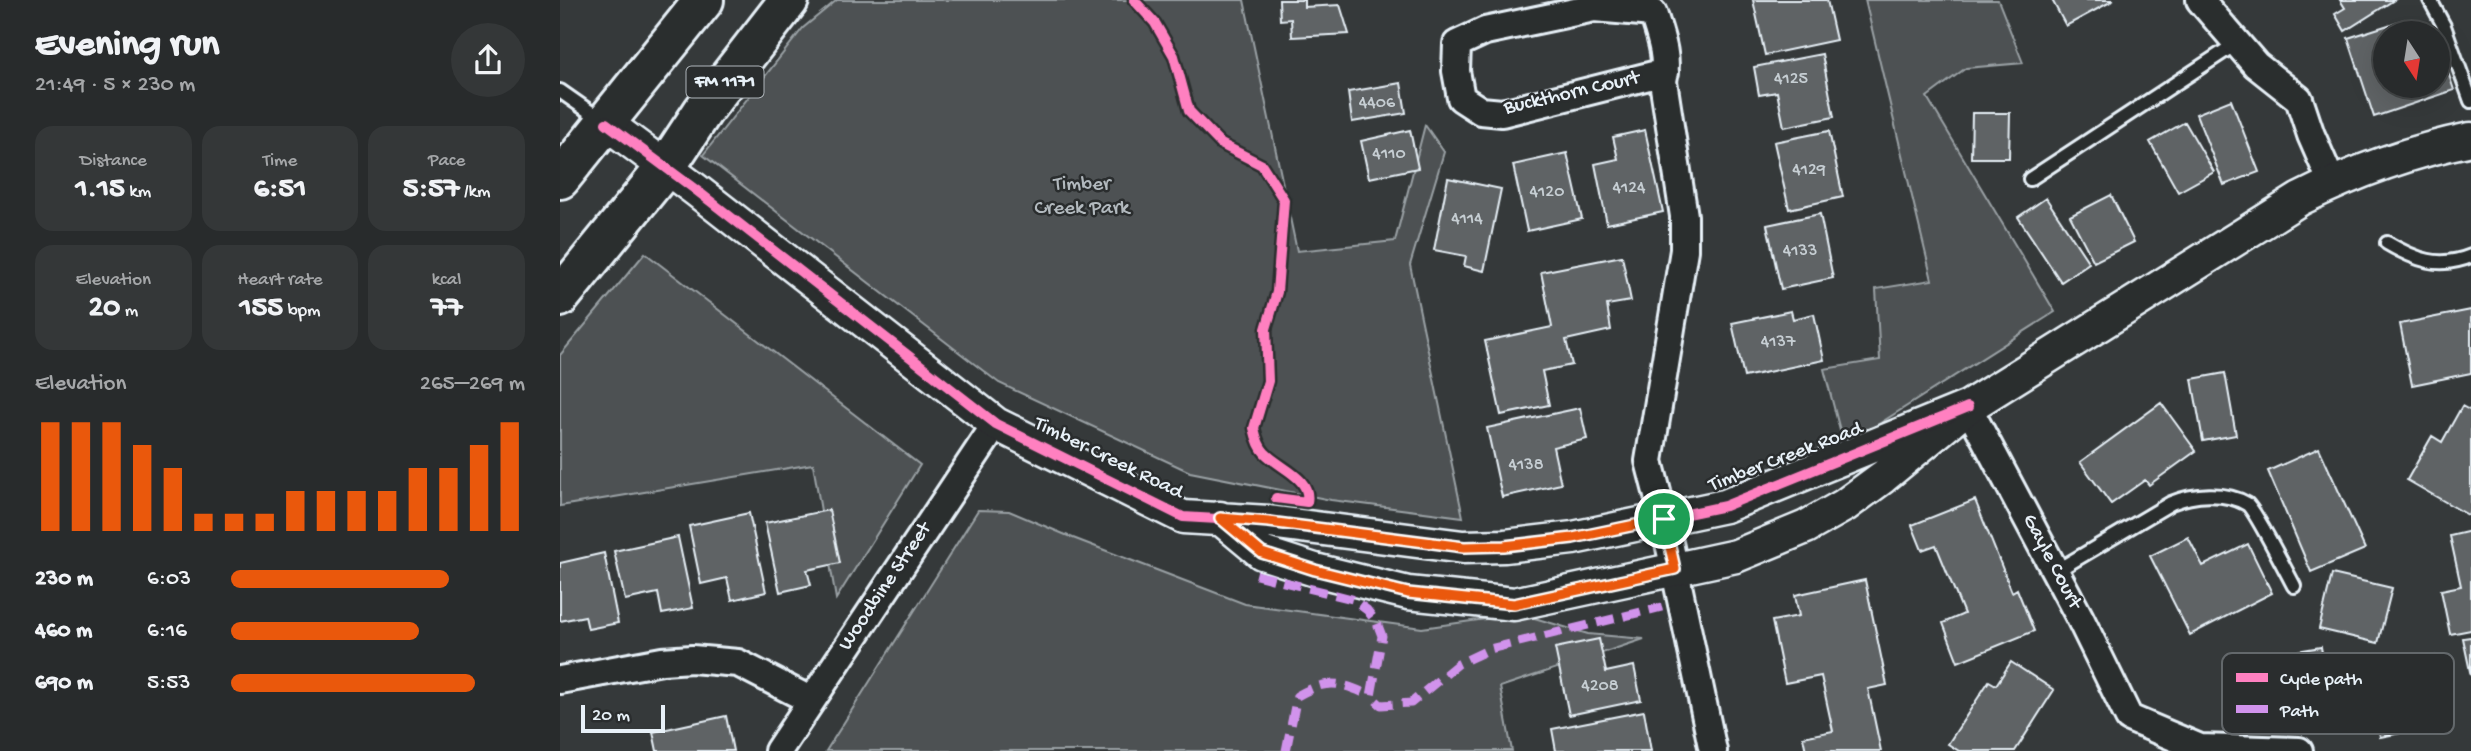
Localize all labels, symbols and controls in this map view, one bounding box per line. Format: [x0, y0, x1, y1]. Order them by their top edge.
north arrow [2373, 21, 2450, 98]
map controls [2373, 21, 2450, 98]
button: share [451, 23, 525, 97]
text: Evening run [35, 24, 219, 68]
road number: FM 1171 [687, 66, 764, 97]
street label: Buckthorn Court [1501, 66, 1645, 122]
house number: 4125 [1774, 69, 1808, 90]
text: 21:49 · 5 × 230 m [35, 72, 195, 99]
house number: 4406 [1359, 93, 1396, 114]
house number: 4110 [1372, 144, 1406, 165]
text: Distance [80, 150, 147, 173]
text: Time [263, 150, 297, 173]
text: Pace [428, 150, 465, 173]
house number: 4129 [1792, 160, 1826, 181]
text: 1.15 [75, 173, 125, 208]
text: 6:51 [254, 173, 306, 208]
text: 5:57 [403, 173, 459, 208]
park label: Timber Creek Park [1035, 173, 1132, 222]
house number: 4124 [1612, 178, 1646, 199]
text: km [125, 181, 151, 204]
text: /km [459, 181, 490, 204]
house number: 4120 [1530, 182, 1564, 203]
house number: 4114 [1451, 209, 1483, 230]
house number: 4133 [1783, 241, 1817, 262]
text: Elevation [76, 269, 151, 292]
text: Heart rate [237, 269, 323, 292]
text: kcal [432, 269, 462, 292]
text: 20 [88, 292, 120, 327]
text: 155 [239, 292, 283, 327]
text: 77 [431, 292, 462, 327]
text: m [120, 300, 138, 323]
text: bpm [283, 300, 321, 323]
house number: 4137 [1761, 332, 1796, 353]
text: Elevation [35, 371, 126, 398]
text: 265–269 m [420, 371, 525, 398]
street label: Timber Creek Road [1029, 412, 1188, 507]
street label: Timber Creek Road [1705, 417, 1868, 499]
house number: 4138 [1509, 455, 1544, 476]
pin [1634, 489, 1694, 549]
icon: arrive [1645, 500, 1683, 538]
street label: Gayle Court [2016, 510, 2088, 616]
street label: Woodbine Street [834, 516, 939, 656]
text: 230 m [35, 566, 93, 593]
text: 6:03 [147, 566, 191, 593]
text: 460 m [35, 618, 92, 645]
text: 6:16 [147, 618, 187, 645]
legend [2222, 653, 2454, 734]
text: Cycle path [2280, 669, 2362, 692]
text: 690 m [35, 670, 93, 697]
text: 5:53 [147, 670, 190, 697]
house number: 4208 [1581, 676, 1619, 697]
text: Path [2279, 701, 2319, 724]
scale bar [581, 702, 665, 734]
text: 20 m [592, 705, 630, 728]

